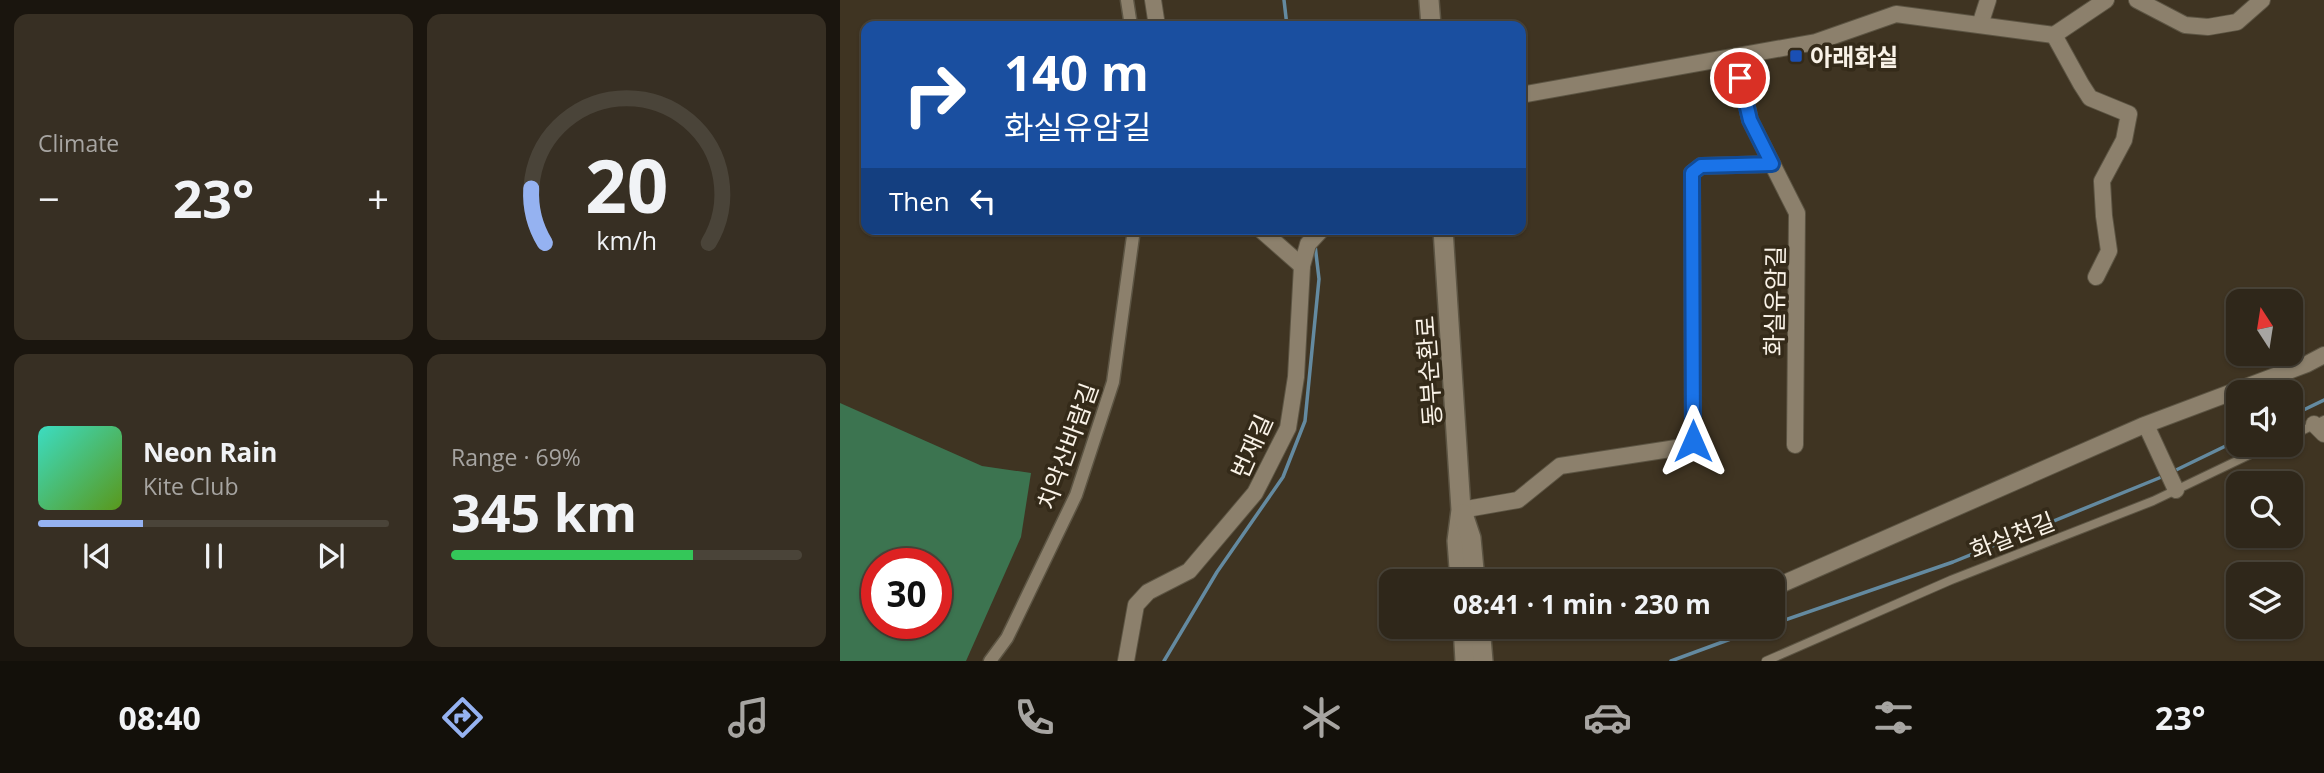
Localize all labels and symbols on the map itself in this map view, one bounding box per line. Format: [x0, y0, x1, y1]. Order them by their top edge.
place label: 아래화실 [1810, 40, 1898, 73]
pin [1710, 48, 1770, 108]
marker: 아래화실 [1788, 48, 1804, 64]
street label: 화실유암길 [1757, 246, 1791, 356]
north arrow [2226, 289, 2303, 366]
street label: 동부순환로 [1408, 315, 1448, 427]
street label: 치악산바람길 [1029, 378, 1105, 514]
position arrow [1656, 404, 1730, 478]
street label: 번재길 [1222, 409, 1280, 483]
street label: 화실천길 [1965, 504, 2059, 566]
speed limit sign: 30 [861, 548, 952, 639]

